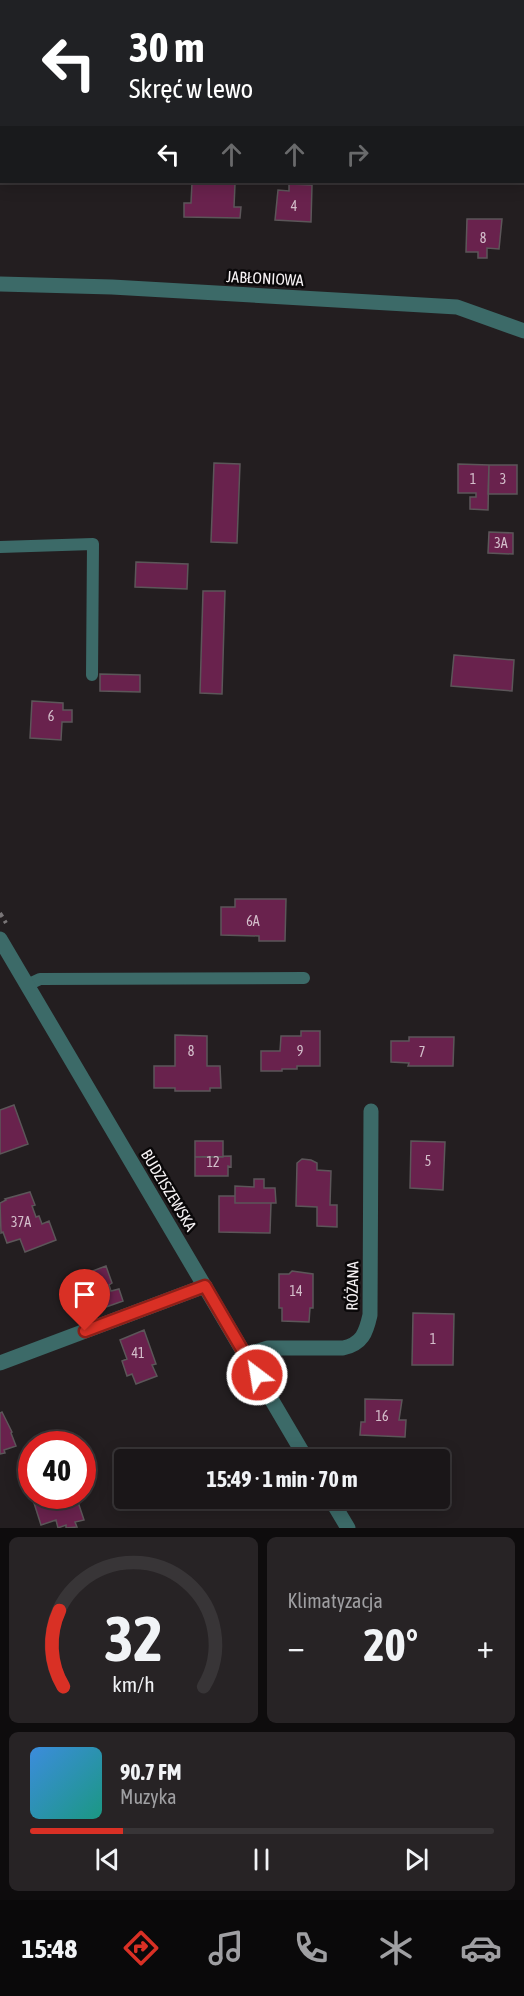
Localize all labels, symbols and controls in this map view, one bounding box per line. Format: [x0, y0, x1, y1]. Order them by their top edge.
text: 30 m [129, 23, 204, 71]
icon: left [30, 24, 108, 102]
text: Skręć w lewo [129, 73, 253, 104]
icon: left [152, 138, 185, 171]
icon: ahead [215, 138, 248, 171]
icon: ahead [278, 138, 311, 171]
icon: right [341, 138, 374, 171]
house number: 4 [291, 198, 298, 214]
house number: 8 [480, 230, 487, 246]
street label: JABŁONIOWA [226, 267, 304, 289]
house number: 1 [470, 471, 476, 487]
house number: 3 [500, 471, 506, 487]
house number: 3A [494, 535, 508, 551]
house number: 6 [48, 708, 55, 724]
house number: 6A [246, 913, 260, 929]
house number: 8 [188, 1043, 195, 1059]
house number: 9 [297, 1043, 303, 1059]
house number: 7 [419, 1044, 425, 1060]
street label: BUDZISZEWSKA [138, 1146, 200, 1234]
house number: 5 [425, 1153, 431, 1169]
house number: 12 [206, 1154, 220, 1170]
house number: 37A [11, 1214, 31, 1230]
street label: RÓŻANA [342, 1261, 361, 1311]
pin [59, 1269, 110, 1331]
icon: arrive [68, 1278, 101, 1311]
house number: 14 [289, 1283, 303, 1299]
house number: 1 [430, 1331, 436, 1347]
position arrow [225, 1343, 289, 1407]
house number: 41 [131, 1345, 145, 1361]
house number: 16 [375, 1408, 389, 1424]
speed limit sign: 40 [18, 1431, 96, 1509]
text: 15:49 · 1 min · 70 m [206, 1466, 358, 1492]
text: Klimatyzacja [288, 1589, 383, 1612]
text: 32 [104, 1603, 163, 1674]
text: 20° [363, 1619, 418, 1671]
text: − [288, 1627, 305, 1665]
text: + [477, 1627, 494, 1665]
text: km/h [112, 1672, 155, 1697]
text: 90.7 FM [120, 1759, 182, 1785]
text: Muzyka [120, 1785, 177, 1808]
icon: previous [91, 1843, 124, 1876]
icon: pause [245, 1843, 278, 1876]
icon: next [400, 1843, 433, 1876]
icon: directions [120, 1927, 162, 1969]
icon: music [205, 1927, 247, 1969]
icon: phone [290, 1927, 332, 1969]
icon: climate [375, 1927, 417, 1969]
icon: car [460, 1927, 502, 1969]
text: 15:48 [22, 1933, 77, 1964]

